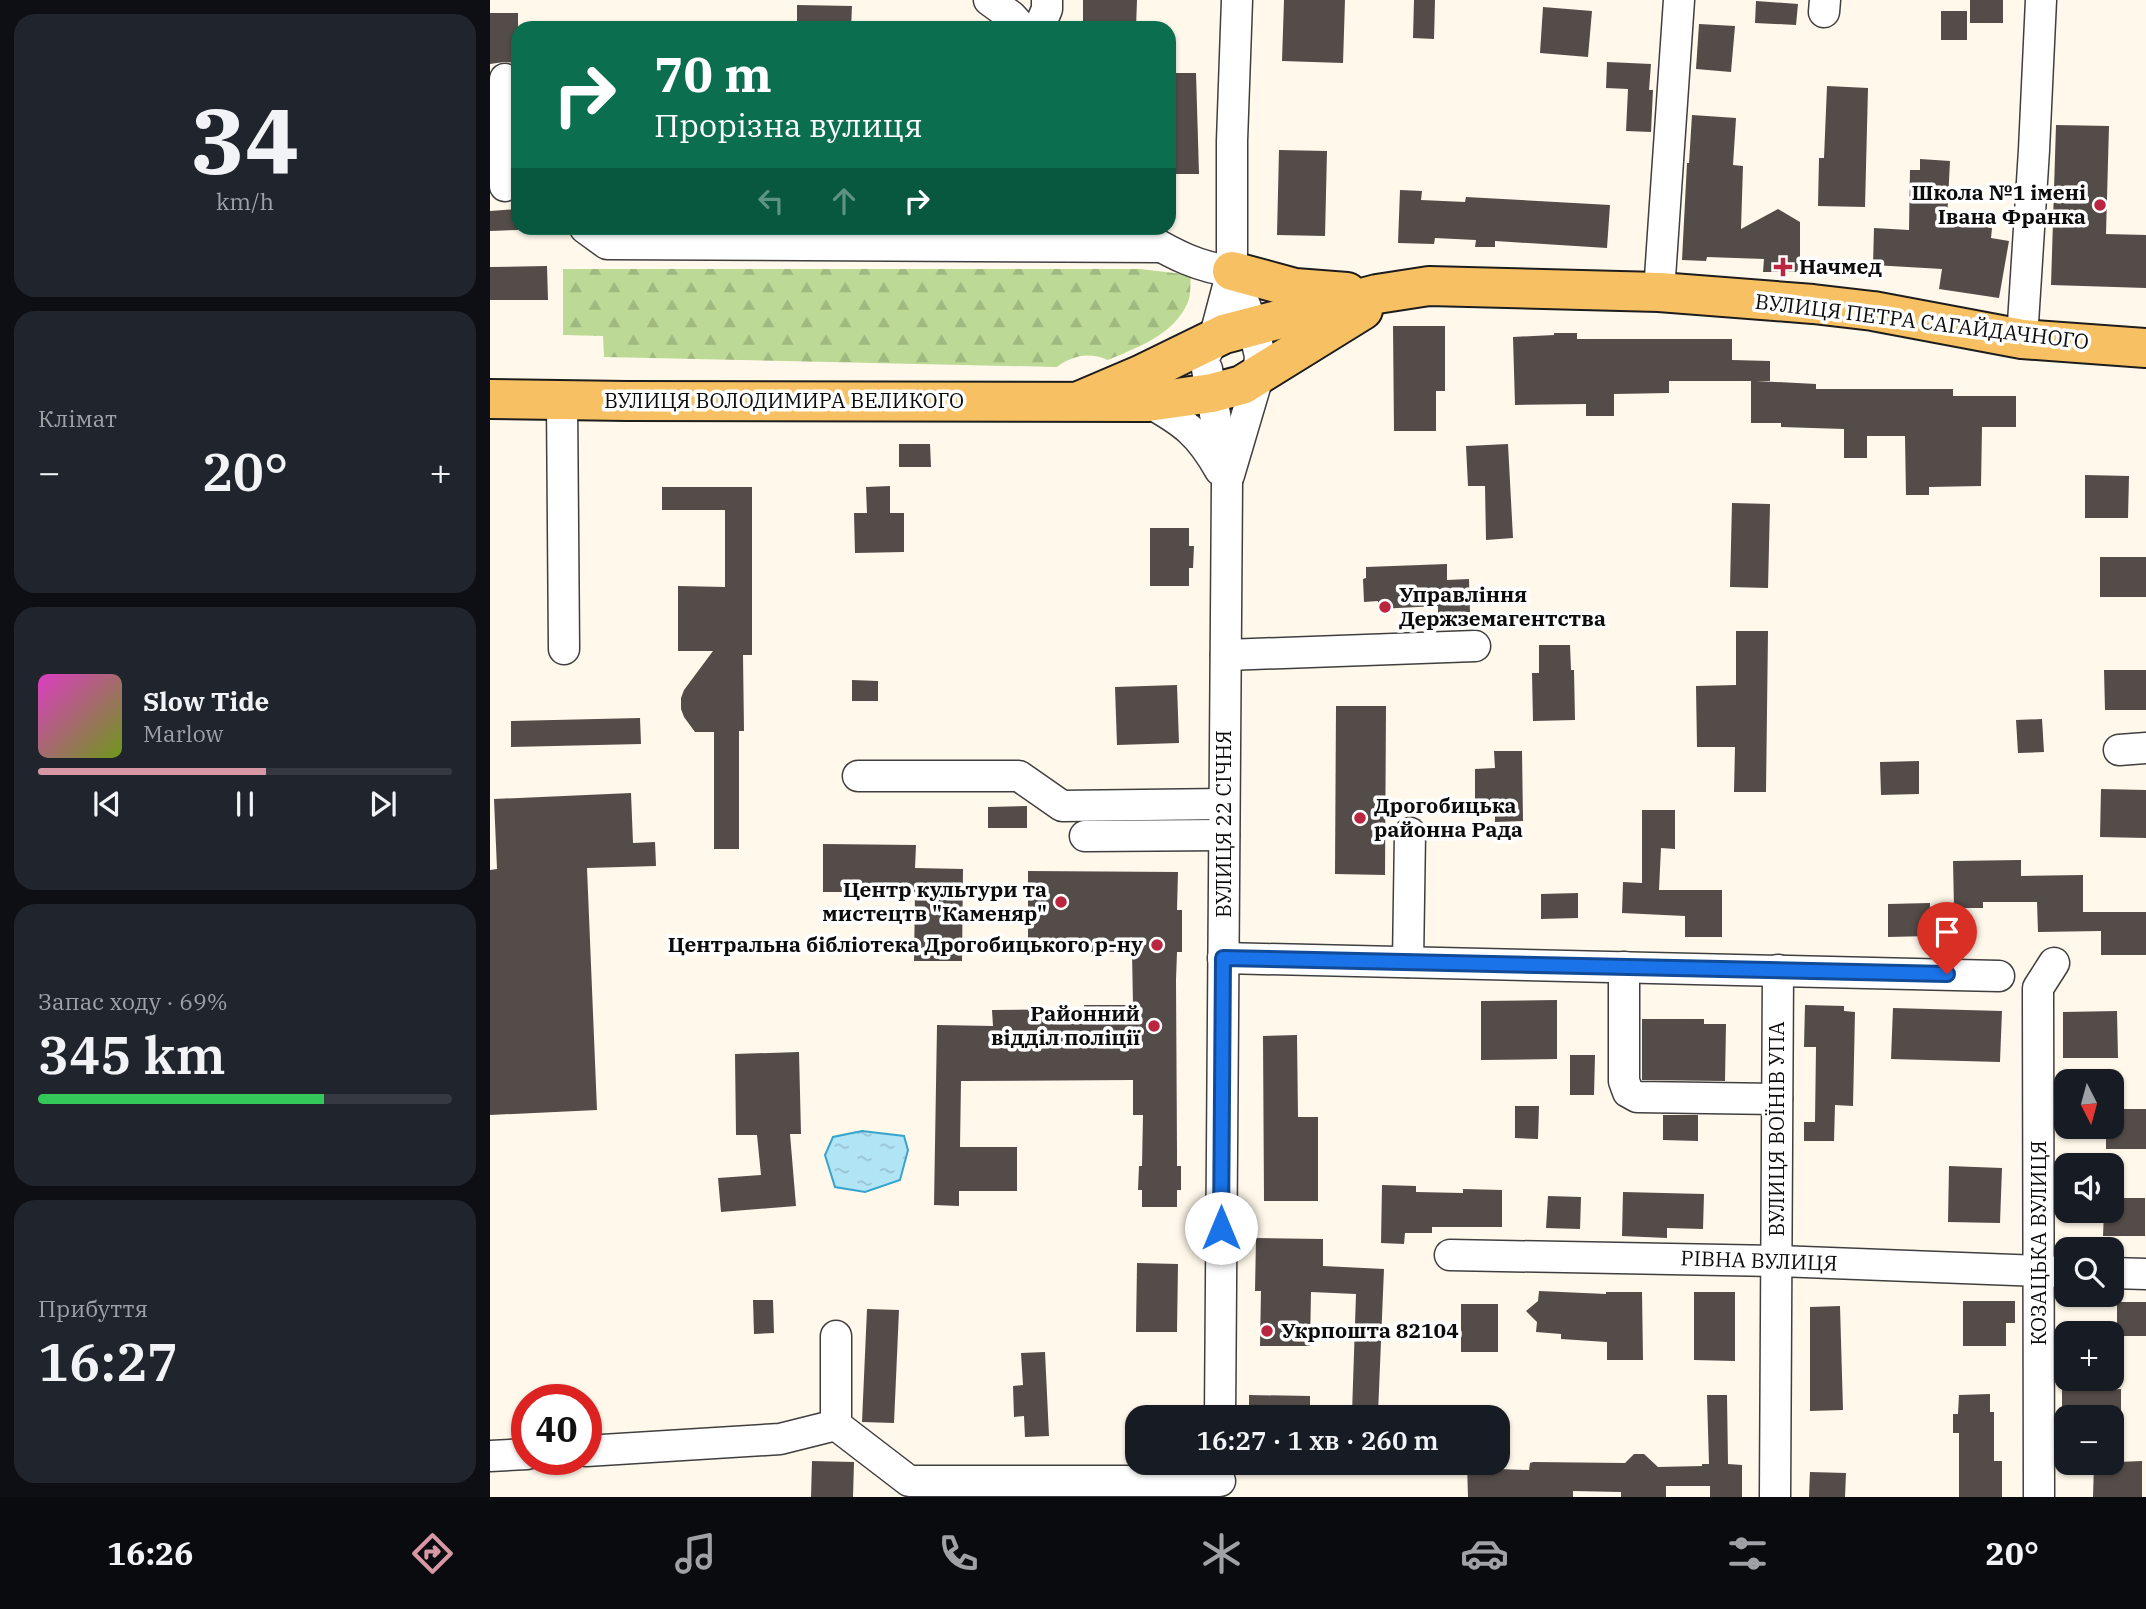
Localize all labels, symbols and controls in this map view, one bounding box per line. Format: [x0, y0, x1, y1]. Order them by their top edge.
text: 70 m [654, 42, 772, 105]
icon: right [539, 49, 630, 140]
text: 34 [190, 81, 300, 199]
text: Прорізна вулиця [654, 104, 923, 146]
place label: Школа №1 імені Івана Франка [1911, 178, 2086, 230]
icon: left [752, 182, 790, 220]
icon: ahead [825, 182, 863, 220]
icon: right [898, 182, 936, 220]
text: km/h [216, 186, 274, 216]
marker: Школа №1 імені Івана Франка [2092, 197, 2108, 213]
place label: Начмед [1799, 252, 1882, 280]
marker: Начмед [1773, 257, 1793, 277]
street label: ВУЛИЦЯ ПЕТРА САГАЙДАЧНОГО [1754, 287, 2091, 355]
street label: ВУЛИЦЯ ВОЛОДИМИРА ВЕЛИКОГО [604, 386, 964, 414]
text: Клімат [38, 403, 117, 433]
text: 20° [202, 438, 288, 505]
text: − [38, 447, 61, 496]
text: + [429, 447, 452, 496]
place label: Управління Держземагентства [1399, 580, 1606, 632]
marker: Управління Держземагентства [1377, 599, 1393, 615]
text: Slow Tide [143, 684, 269, 718]
text: Marlow [143, 718, 223, 748]
street label: ВУЛИЦЯ 22 СІЧНЯ [1209, 730, 1237, 918]
icon: previous [88, 785, 126, 823]
icon: pause [226, 785, 264, 823]
icon: next [364, 785, 402, 823]
place label: Дрогобицька районна Рада [1374, 791, 1523, 843]
marker: Дрогобицька районна Рада [1352, 810, 1368, 826]
place label: Центр культури та мистецтв "Каменяр" [822, 875, 1047, 927]
marker: Центр культури та мистецтв "Каменяр" [1053, 894, 1069, 910]
pin [1917, 902, 1977, 974]
icon: arrive [1928, 913, 1966, 951]
place label: Центральна бібліотека Дрогобицького р-ну [668, 930, 1143, 958]
marker: Центральна бібліотека Дрогобицького р-ну [1149, 937, 1165, 953]
text: Запас ходу · 69% [38, 986, 228, 1016]
place label: Районний відділ поліції [991, 999, 1141, 1051]
marker: Районний відділ поліції [1146, 1018, 1162, 1034]
text: 345 km [38, 1021, 226, 1088]
street label: ВУЛИЦЯ ВОЇНІВ УПА [1762, 1021, 1790, 1237]
north arrow [2054, 1069, 2124, 1139]
map controls [2054, 1069, 2124, 1475]
street label: КОЗАЦЬКА ВУЛИЦЯ [2024, 1140, 2052, 1346]
button: sound [2054, 1153, 2124, 1223]
position arrow [1184, 1191, 1258, 1265]
button: search [2054, 1237, 2124, 1307]
street label: РІВНА ВУЛИЦЯ [1680, 1243, 1838, 1277]
text: Прибуття [38, 1293, 148, 1323]
place label: Укрпошта 82104 [1281, 1316, 1459, 1344]
button: + [2054, 1321, 2124, 1391]
marker: Укрпошта 82104 [1259, 1323, 1275, 1339]
text: 16:27 [38, 1328, 178, 1395]
speed limit sign: 40 [511, 1384, 602, 1475]
button: − [2054, 1405, 2124, 1475]
text: 16:27 · 1 хв · 260 m [1196, 1423, 1439, 1457]
icon: directions [408, 1529, 457, 1578]
icon: music [671, 1529, 720, 1578]
icon: phone [934, 1529, 983, 1578]
icon: climate [1197, 1529, 1246, 1578]
icon: car [1460, 1529, 1509, 1578]
icon: filters [1723, 1529, 1772, 1578]
text: 16:26 [107, 1532, 194, 1574]
text: 20° [1986, 1532, 2039, 1574]

